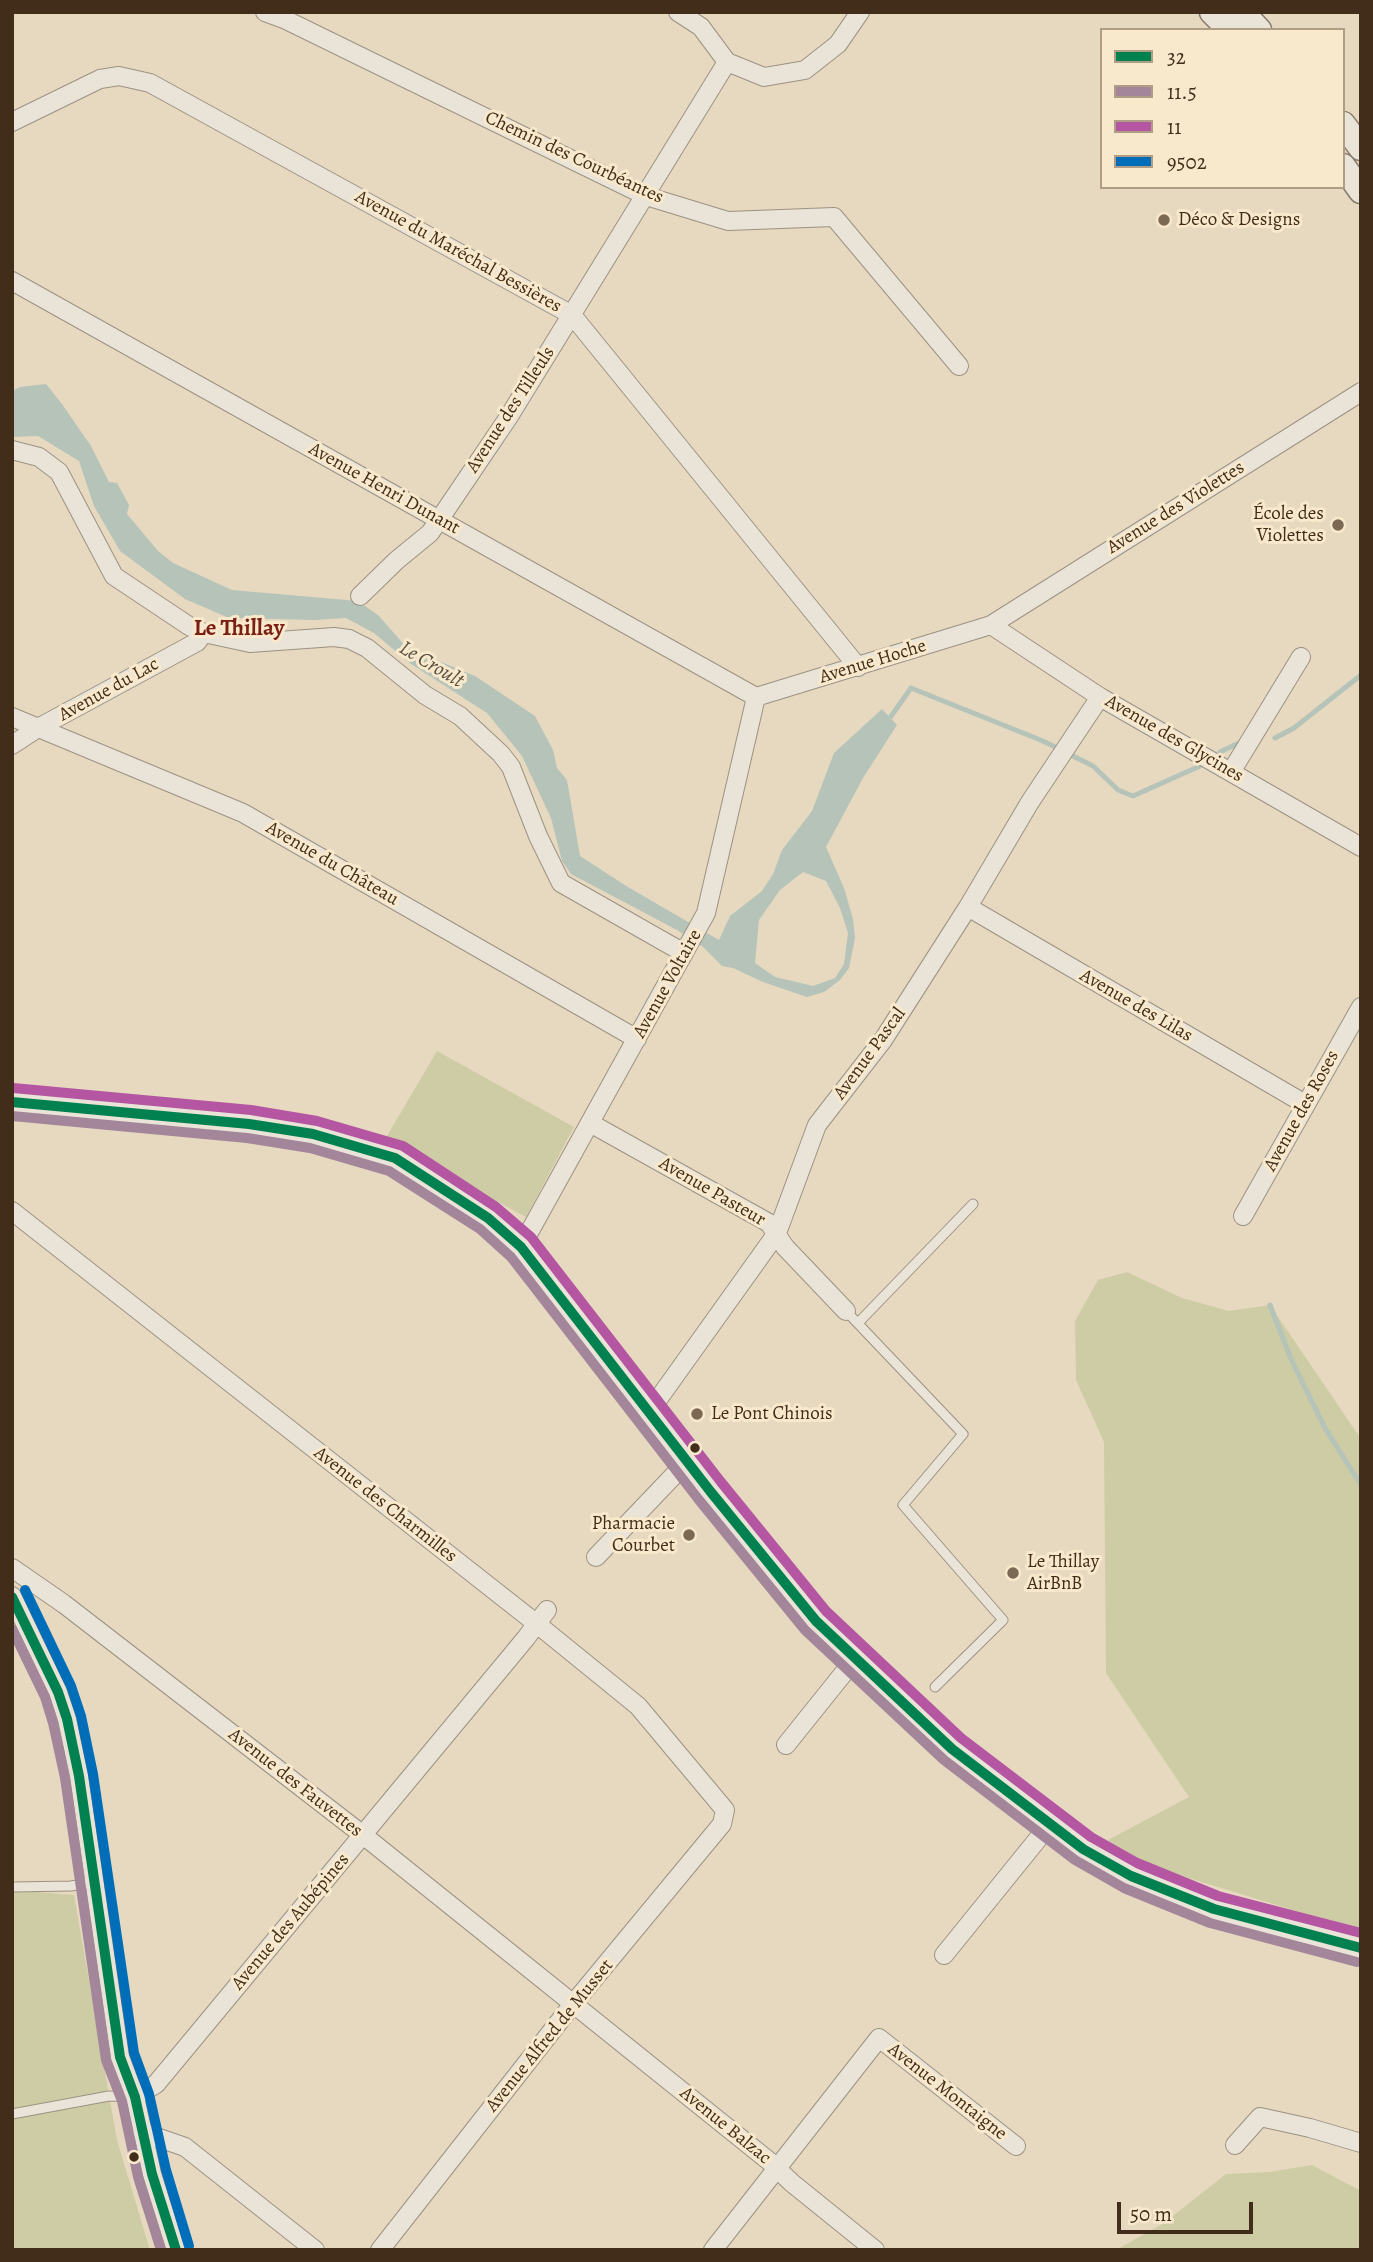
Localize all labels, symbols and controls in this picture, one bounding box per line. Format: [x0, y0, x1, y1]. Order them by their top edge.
legend [1100, 28, 1345, 189]
text: 32 [1167, 43, 1186, 71]
text: 11.5 [1167, 78, 1197, 106]
street label: Chemin des Courbéantes [481, 107, 667, 209]
text: 11 [1167, 113, 1181, 141]
text: 9502 [1167, 148, 1207, 176]
street label: Avenue du Maréchal Bessières [351, 186, 565, 318]
place label: Déco & Designs [1178, 209, 1300, 231]
marker: Déco & Designs [1156, 212, 1172, 228]
street label: Avenue des Tilleuls [462, 343, 560, 477]
street label: Avenue Henri Dunant [304, 438, 464, 540]
street label: Avenue des Violettes [1103, 456, 1249, 560]
place label: École des Violettes [1253, 503, 1324, 547]
marker: École des Violettes [1330, 517, 1346, 533]
district label: Le Thillay [194, 615, 284, 643]
street label: Avenue Hoche [817, 635, 929, 689]
water label: Le Croult [394, 636, 468, 694]
street label: Avenue du Lac [55, 653, 163, 727]
street label: Avenue des Glycines [1101, 690, 1247, 788]
street label: Avenue du Château [262, 817, 402, 911]
street label: Avenue Voltaire [629, 926, 707, 1042]
street label: Avenue des Lilas [1075, 964, 1197, 1048]
street label: Avenue Pascal [829, 1003, 911, 1105]
street label: Avenue des Roses [1259, 1047, 1345, 1175]
street label: Avenue Pasteur [655, 1152, 769, 1232]
place label: Le Pont Chinois [711, 1403, 833, 1425]
marker: Le Pont Chinois [689, 1406, 705, 1422]
unlabelled marker [688, 1441, 702, 1455]
street label: Avenue des Charmilles [309, 1442, 461, 1568]
place label: Pharmacie Courbet [592, 1513, 675, 1557]
marker: Pharmacie Courbet [681, 1527, 697, 1543]
place label: Le Thillay AirBnB [1027, 1551, 1099, 1595]
marker: Le Thillay AirBnB [1005, 1565, 1021, 1581]
street label: Avenue des Fauvettes [223, 1724, 367, 1842]
street label: Avenue des Aubépines [227, 1849, 355, 1995]
street label: Avenue Alfred de Musset [481, 1955, 619, 2117]
street label: Avenue Montaigne [883, 2038, 1011, 2146]
street label: Avenue Balzac [675, 2082, 775, 2170]
unlabelled marker [127, 2150, 141, 2164]
scale bar [1121, 2188, 1258, 2232]
text: 50 m [1130, 2200, 1172, 2228]

